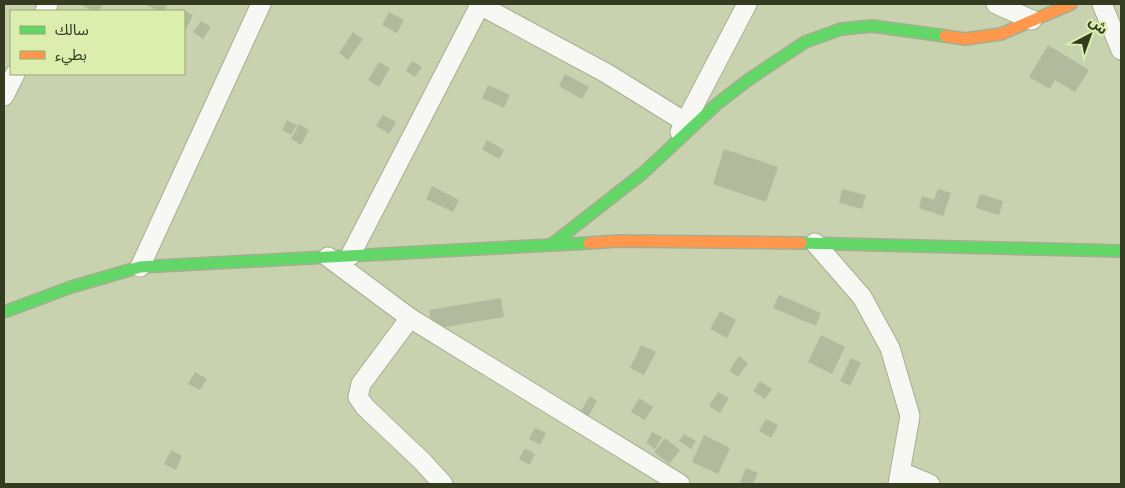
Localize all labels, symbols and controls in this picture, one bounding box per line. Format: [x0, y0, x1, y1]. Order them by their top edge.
legend [10, 10, 185, 75]
north arrow [1065, 10, 1115, 60]
text: ش [1085, 12, 1112, 38]
text: سالك [55, 20, 89, 39]
text: بطيء [55, 45, 87, 66]

